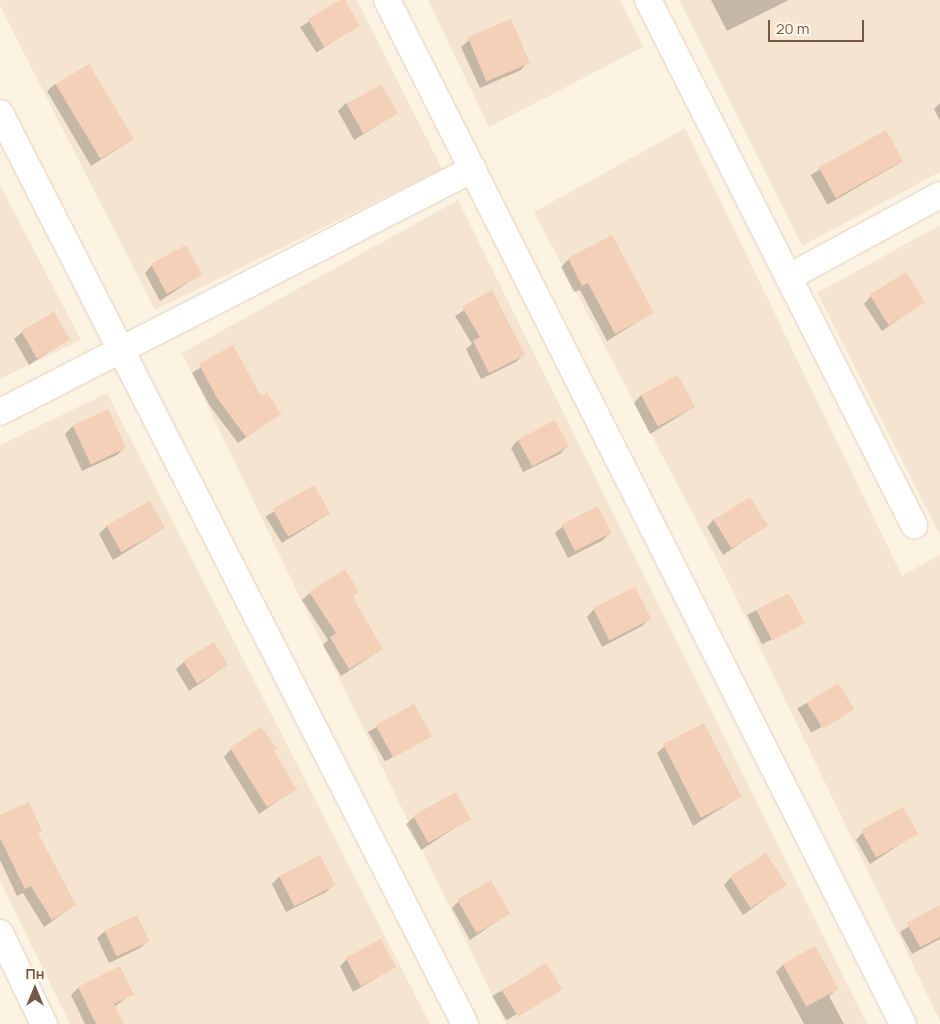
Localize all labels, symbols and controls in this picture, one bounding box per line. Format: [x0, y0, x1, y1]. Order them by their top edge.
scale bar [770, 10, 866, 42]
text: 20 m [776, 18, 809, 39]
north arrow [10, 964, 60, 1014]
text: Пн [26, 964, 44, 983]

